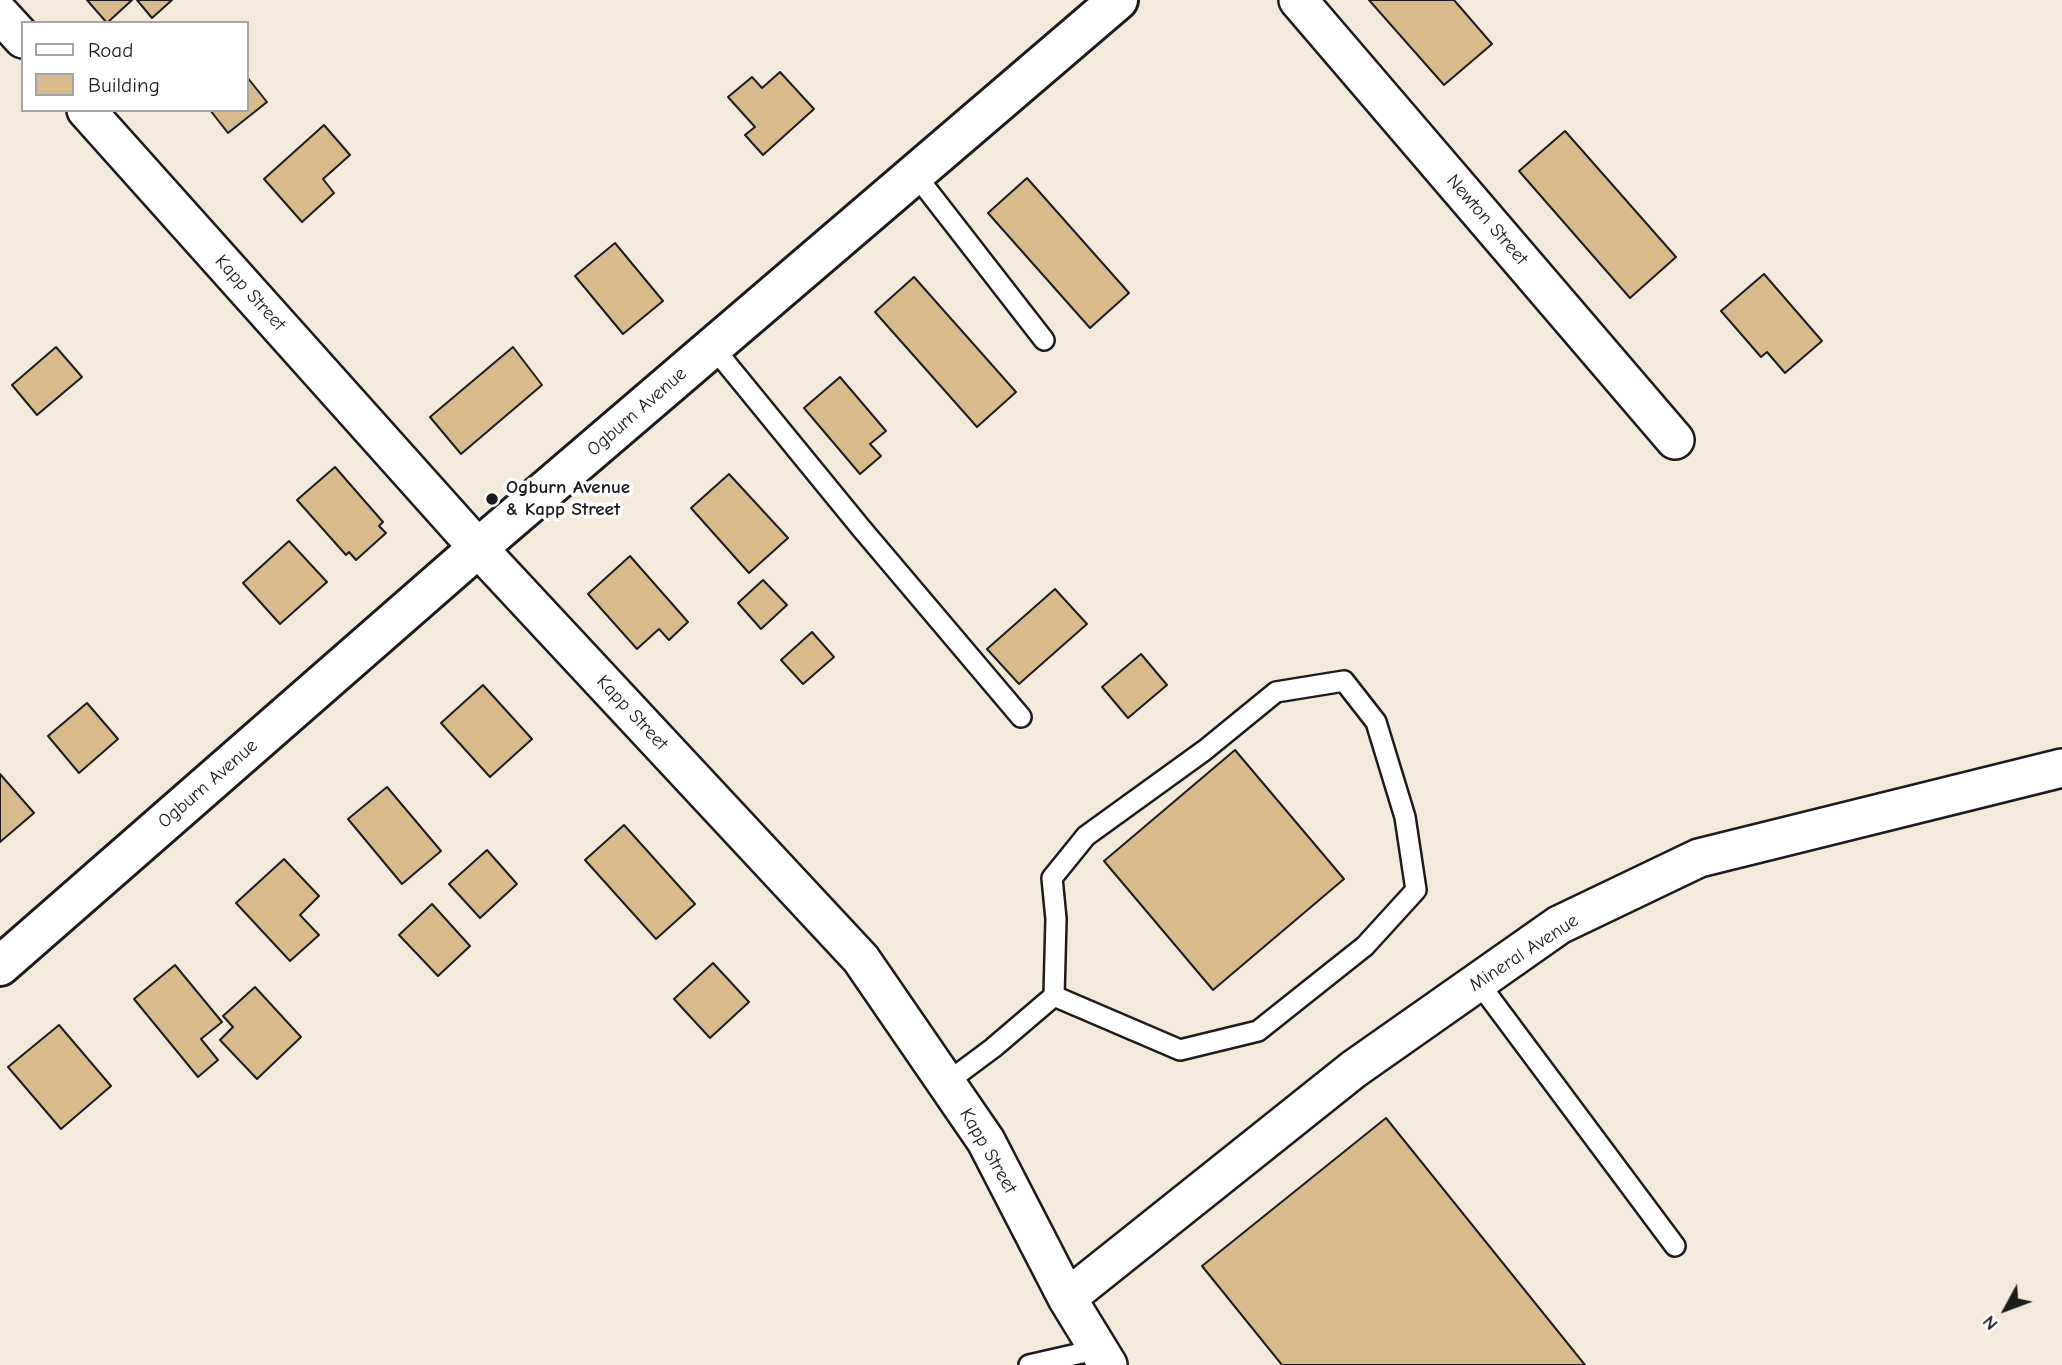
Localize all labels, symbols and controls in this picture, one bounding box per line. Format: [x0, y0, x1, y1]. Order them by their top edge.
legend [21, 21, 248, 112]
text: Road [88, 38, 133, 62]
text: Building [88, 73, 160, 97]
street label: Newton Street [1441, 170, 1533, 270]
street label: Kapp Street [210, 250, 290, 336]
street label: Ogburn Avenue [583, 363, 691, 461]
place label: Ogburn Avenue & Kapp Street [506, 477, 630, 521]
marker: Ogburn Avenue & Kapp Street [484, 491, 500, 507]
street label: Kapp Street [591, 671, 673, 755]
street label: Ogburn Avenue [154, 735, 262, 833]
street label: Mineral Avenue [1465, 909, 1583, 997]
street label: Kapp Street [954, 1104, 1022, 1198]
north arrow [1971, 1274, 2041, 1344]
text: N [1978, 1311, 2003, 1335]

